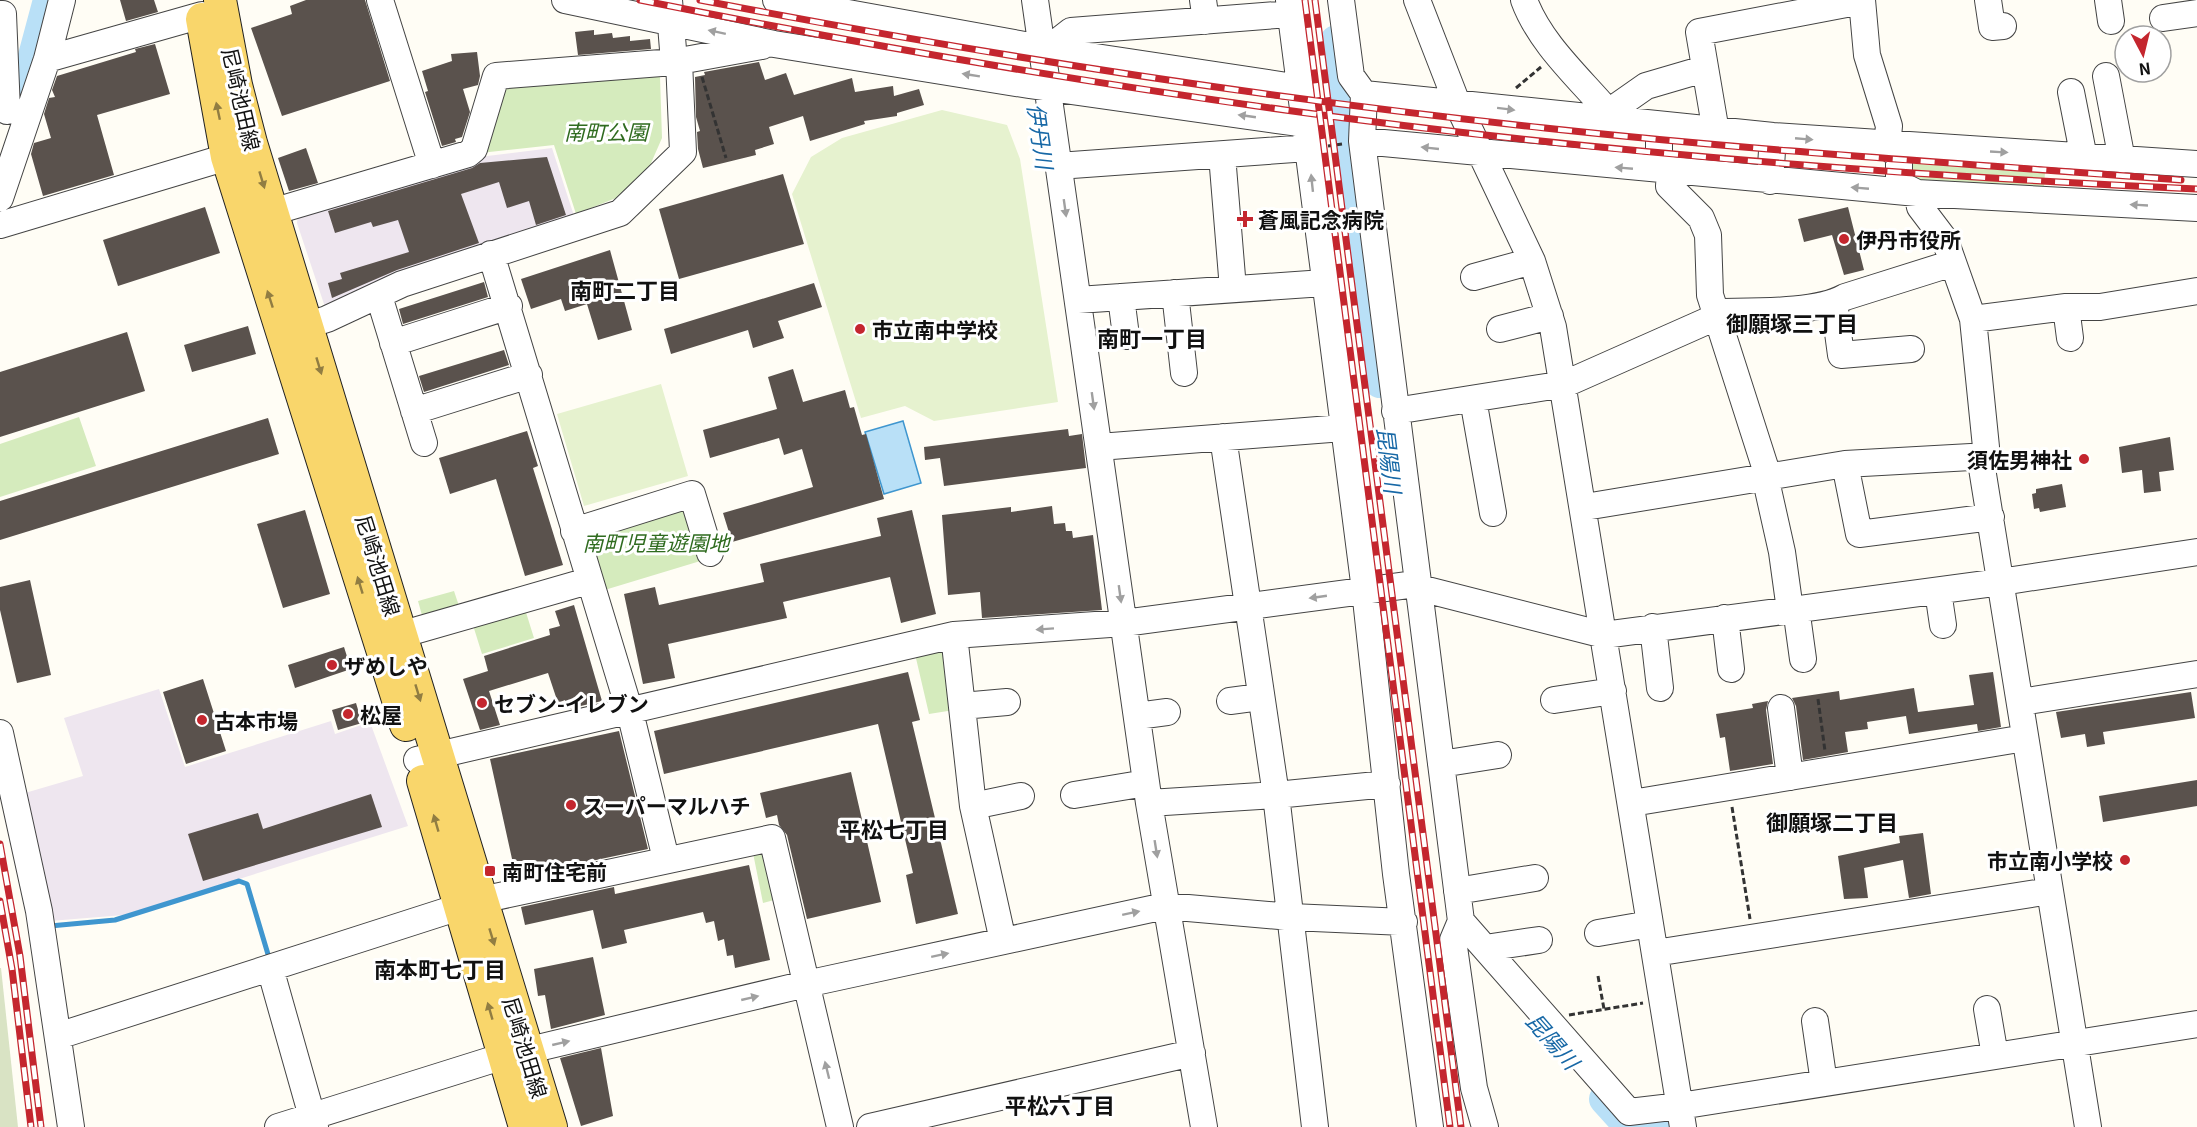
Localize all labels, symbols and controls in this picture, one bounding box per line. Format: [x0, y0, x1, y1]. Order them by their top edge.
north arrow [2113, 24, 2173, 84]
one-way arrow [707, 27, 726, 36]
street label: 尼崎池田線 [216, 44, 268, 154]
text: N [2138, 57, 2152, 83]
one-way arrow [962, 71, 981, 80]
water label: 伊丹川 [1022, 101, 1063, 173]
one-way arrow [213, 102, 222, 121]
one-way arrow [1496, 104, 1515, 113]
one-way arrow [1237, 111, 1256, 120]
park label: 南町公園 [564, 116, 651, 146]
one-way arrow [1795, 134, 1814, 144]
one-way arrow [1420, 143, 1439, 153]
one-way arrow [1989, 148, 2008, 157]
one-way arrow [1614, 163, 1633, 173]
one-way arrow [258, 171, 267, 189]
one-way arrow [1307, 174, 1317, 193]
one-way arrow [1851, 184, 1870, 193]
one-way arrow [1060, 199, 1069, 218]
one-way arrow [2129, 200, 2148, 210]
place label: 蒼風記念病院 [1258, 204, 1384, 234]
marker: 蒼風記念病院 [1236, 210, 1254, 228]
place label: 伊丹市役所 [1856, 224, 1961, 254]
marker: 伊丹市役所 [1837, 232, 1851, 246]
district label: 南町二丁目 [570, 273, 680, 305]
one-way arrow [265, 290, 274, 308]
district label: 御願塚三丁目 [1726, 306, 1858, 338]
place label: 市立南中学校 [872, 314, 998, 344]
district label: 南町一丁目 [1097, 321, 1207, 353]
marker: 市立南中学校 [853, 322, 867, 336]
one-way arrow [315, 357, 324, 375]
one-way arrow [1088, 392, 1097, 411]
water label: 昆陽川 [1371, 425, 1411, 497]
place label: 須佐男神社 [1967, 444, 2072, 474]
marker: 須佐男神社 [2077, 452, 2091, 466]
street label: 尼崎池田線 [349, 510, 409, 620]
park label: 南町児童遊園地 [583, 527, 731, 557]
one-way arrow [355, 576, 364, 594]
one-way arrow [1116, 585, 1125, 604]
one-way arrow [1309, 592, 1328, 601]
one-way arrow [1035, 624, 1054, 633]
place label: ザめしや [344, 650, 428, 680]
marker: ザめしや [325, 658, 339, 672]
one-way arrow [413, 685, 423, 703]
place label: セブン-イレブン [494, 688, 649, 718]
marker: セブン-イレブン [475, 696, 489, 710]
place label: 松屋 [360, 699, 402, 729]
place label: 古本市場 [214, 705, 298, 735]
marker: 松屋 [341, 707, 355, 721]
marker: 古本市場 [195, 713, 209, 727]
place label: スーパーマルハチ [583, 790, 751, 820]
marker: スーパーマルハチ [564, 798, 578, 812]
district label: 御願塚二丁目 [1766, 805, 1898, 837]
district label: 平松七丁目 [839, 812, 949, 844]
one-way arrow [431, 814, 440, 832]
one-way arrow [1152, 840, 1161, 859]
place label: 市立南小学校 [1987, 845, 2113, 875]
marker: 市立南小学校 [2118, 853, 2132, 867]
place label: 南町住宅前 [502, 856, 607, 886]
marker: 南町住宅前 [483, 864, 497, 878]
one-way arrow [1122, 908, 1140, 918]
one-way arrow [488, 928, 497, 946]
one-way arrow [931, 950, 950, 959]
district label: 南本町七丁目 [374, 952, 506, 984]
street label: 尼崎池田線 [496, 992, 556, 1102]
one-way arrow [741, 992, 759, 1002]
one-way arrow [485, 1002, 494, 1020]
water label: 昆陽川 [1520, 1005, 1589, 1077]
one-way arrow [551, 1037, 570, 1047]
one-way arrow [821, 1061, 831, 1079]
district label: 平松六丁目 [1005, 1088, 1115, 1120]

